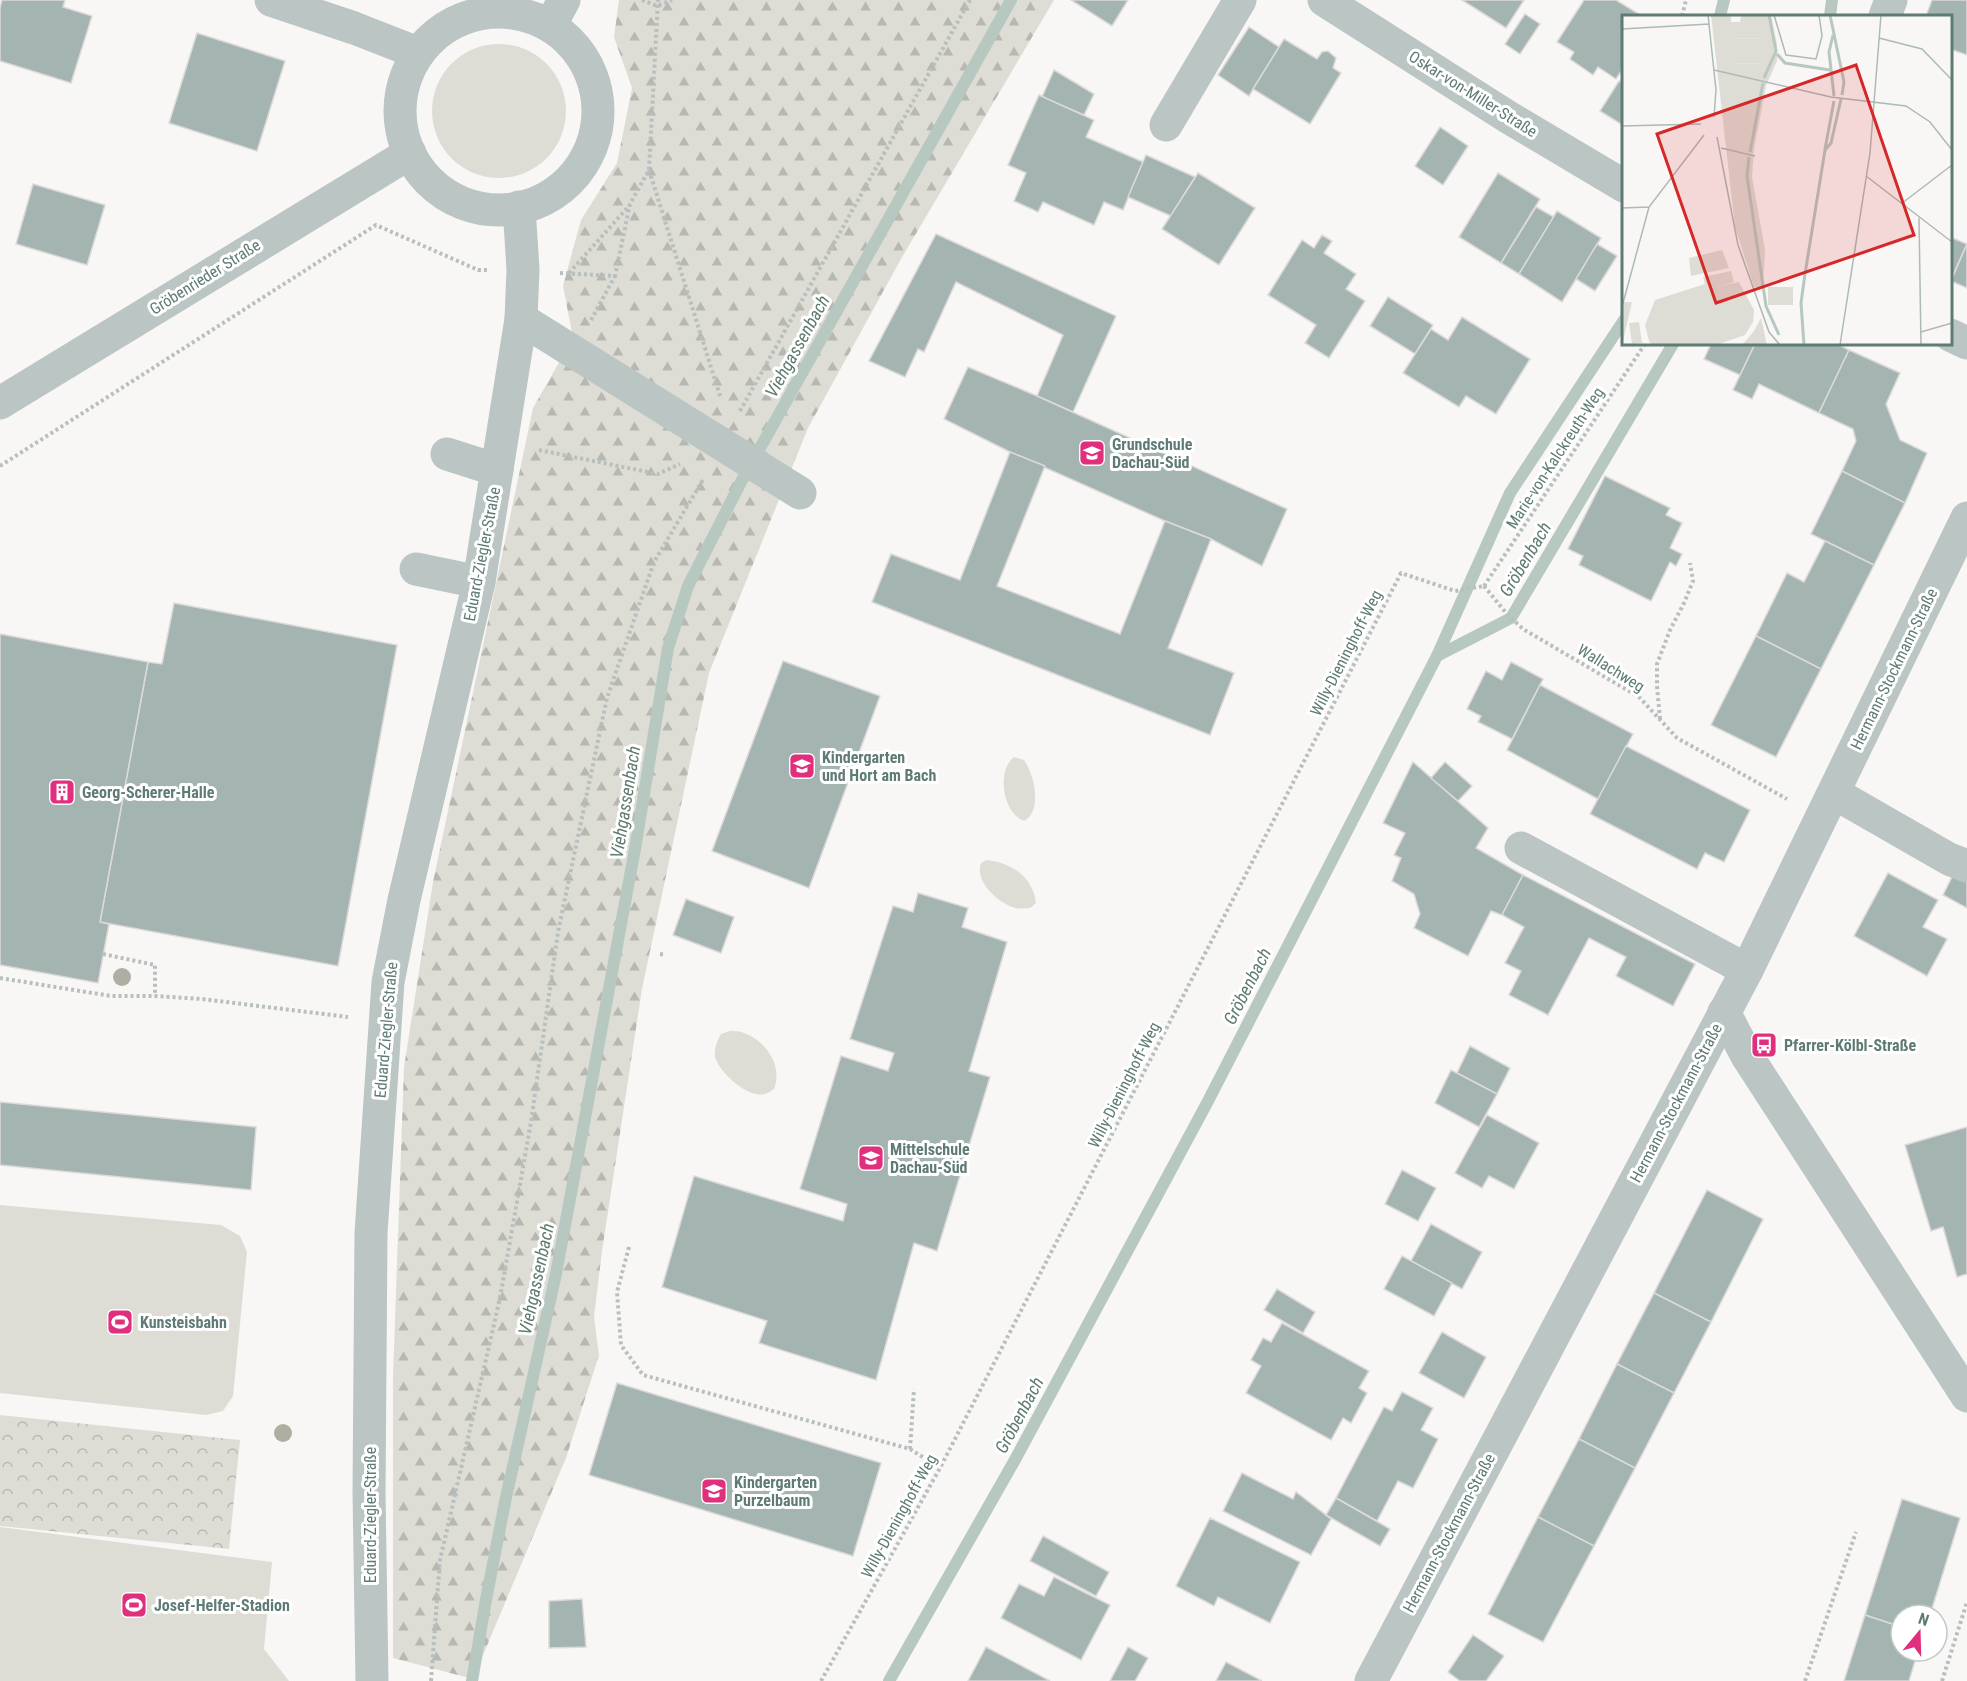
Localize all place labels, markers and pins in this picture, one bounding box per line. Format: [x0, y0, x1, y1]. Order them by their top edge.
place label: Grundschule Dachau-Süd [1112, 435, 1193, 472]
school or university icon: Grundschule Dachau-Süd [1077, 438, 1107, 468]
place label: Kindergarten und Hort am Bach [822, 748, 936, 785]
school or university icon: Kindergarten und Hort am Bach [787, 751, 817, 781]
building icon: Georg-Scherer-Halle [47, 777, 77, 807]
place label: Georg-Scherer-Halle [82, 783, 215, 802]
bus stop icon: Pfarrer-Kölbl-Straße [1749, 1030, 1779, 1060]
place label: Pfarrer-Kölbl-Straße [1784, 1036, 1916, 1055]
place label: Mittelschule Dachau-Süd [890, 1140, 970, 1177]
school or university icon: Mittelschule Dachau-Süd [856, 1143, 886, 1173]
sports icon: Kunsteisbahn [105, 1307, 135, 1337]
place label: Kunsteisbahn [140, 1313, 227, 1332]
place label: Kindergarten Purzelbaum [734, 1473, 817, 1510]
school or university icon: Kindergarten Purzelbaum [699, 1476, 729, 1506]
sports icon: Josef-Helfer-Stadion [119, 1590, 149, 1620]
place label: Josef-Helfer-Stadion [154, 1596, 290, 1615]

